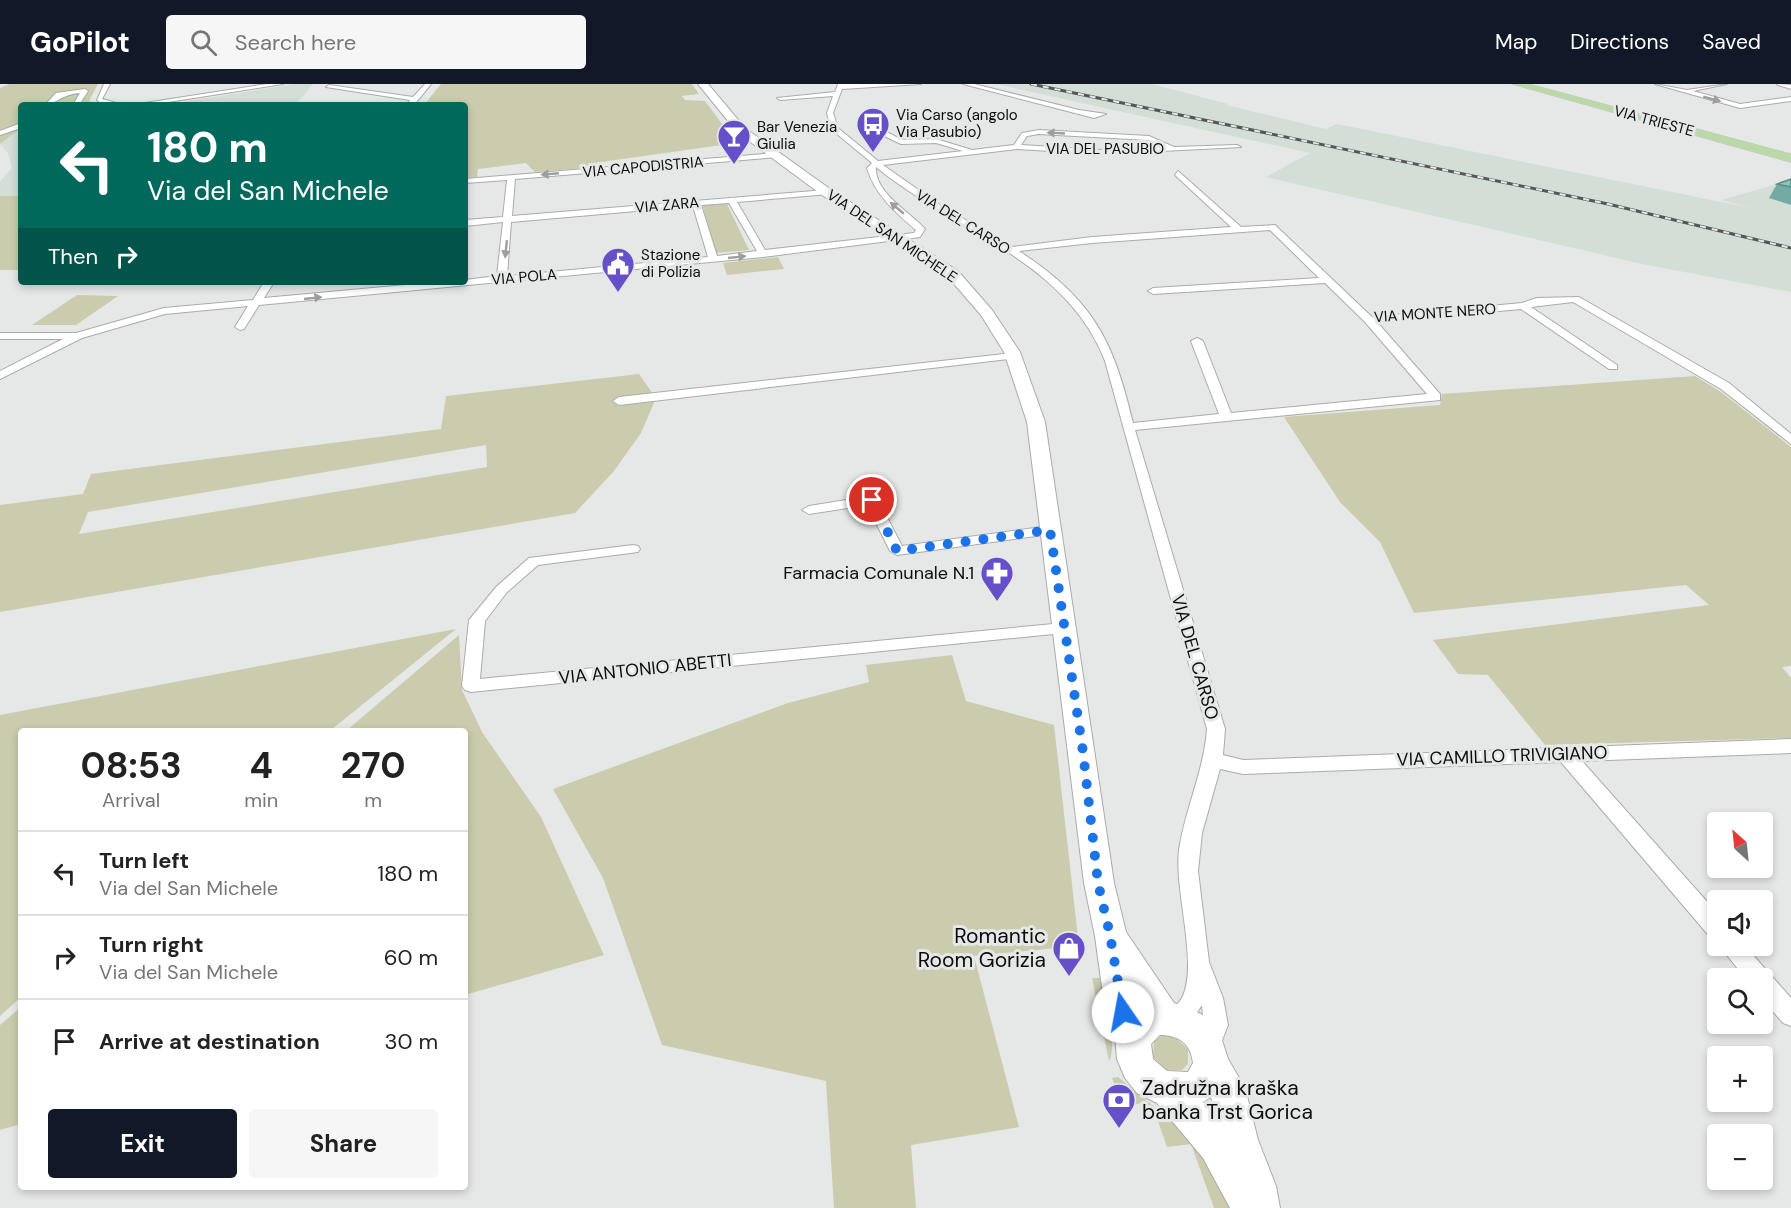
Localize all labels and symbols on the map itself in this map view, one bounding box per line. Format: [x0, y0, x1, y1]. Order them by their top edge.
one-way arrow [1703, 95, 1721, 104]
street label: VIA TRIESTE [1612, 101, 1696, 141]
place label: Via Carso (angolo Via Pasubio) [896, 105, 1018, 142]
bus stop icon: Via Carso (angolo Via Pasubio) [855, 106, 891, 153]
place label: Bar Venezia Giulia [757, 117, 837, 154]
bar icon: Bar Venezia Giulia [716, 118, 752, 165]
one-way arrow [1046, 128, 1065, 137]
street label: VIA DEL PASUBIO [1046, 139, 1164, 159]
street label: VIA CAPODISTRIA [582, 152, 704, 182]
one-way arrow [540, 170, 559, 179]
street label: VIA DEL SAN MICHELE [823, 185, 961, 287]
street label: VIA DEL CARSO [912, 185, 1014, 259]
street label: VIA ZARA [634, 192, 700, 218]
one-way arrow [889, 202, 905, 215]
one-way arrow [501, 239, 511, 258]
place label: Stazione di Polizia [641, 245, 701, 282]
public building icon: Stazione di Polizia [600, 246, 636, 293]
one-way arrow [728, 252, 747, 262]
street label: VIA POLA [490, 264, 558, 290]
one-way arrow [304, 293, 323, 303]
street label: VIA MONTE NERO [1373, 299, 1497, 327]
pin [846, 474, 897, 525]
pharmacy icon: Farmacia Comunale N.1 [979, 555, 1015, 602]
place label: Farmacia Comunale N.1 [783, 561, 974, 585]
street label: VIA DEL CARSO [1166, 591, 1224, 723]
street label: VIA ANTONIO ABETTI [557, 648, 733, 690]
street label: VIA CAMILLO TRIVIGIANO [1396, 740, 1608, 772]
north arrow [1707, 812, 1773, 878]
place label: Romantic Room Gorizia [918, 922, 1046, 974]
shop icon: Romantic Room Gorizia [1051, 930, 1087, 977]
position arrow [1091, 980, 1155, 1044]
place label: Zadružna kraška banka Trst Gorica [1142, 1074, 1313, 1126]
bank icon: Zadružna kraška banka Trst Gorica [1101, 1082, 1137, 1129]

